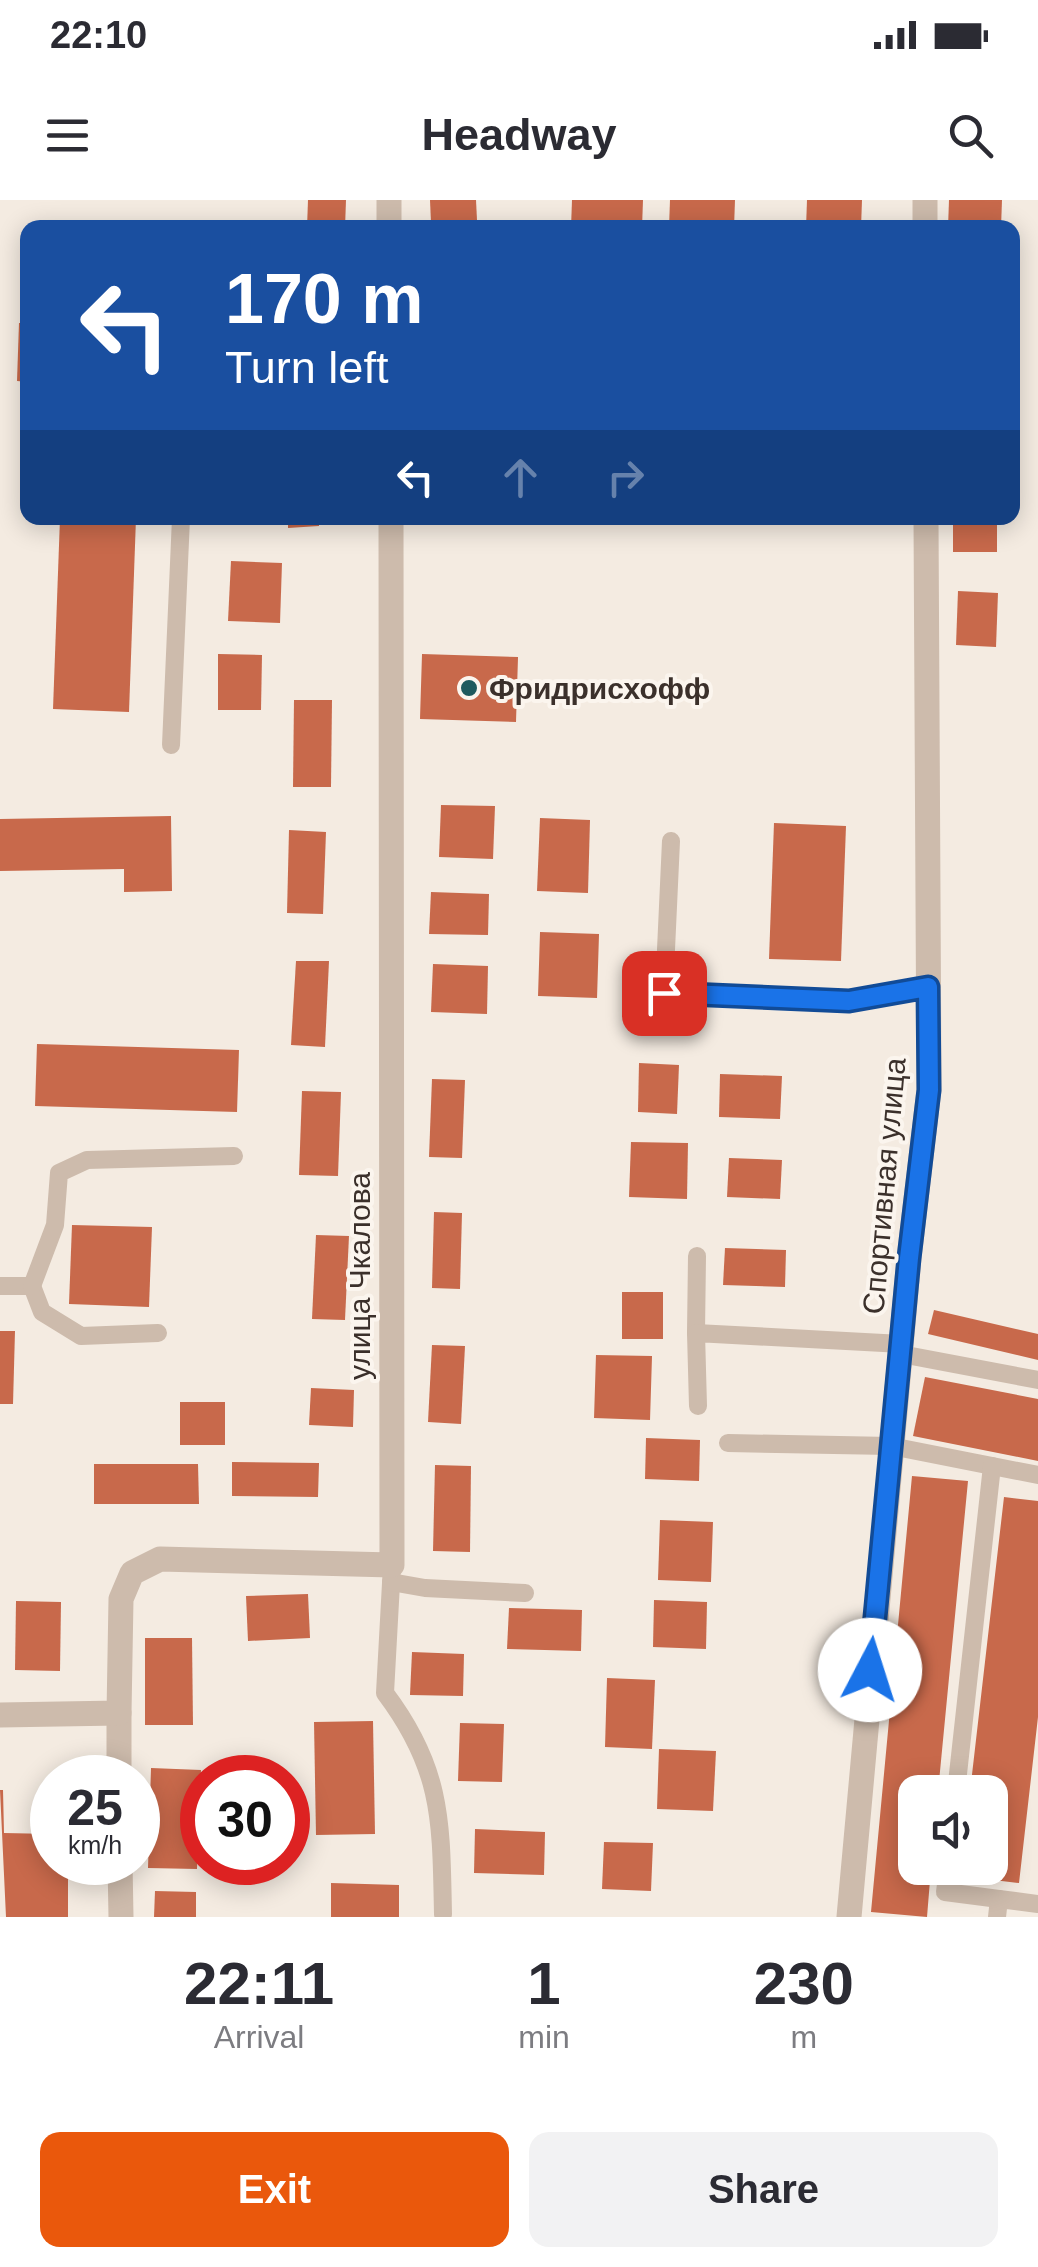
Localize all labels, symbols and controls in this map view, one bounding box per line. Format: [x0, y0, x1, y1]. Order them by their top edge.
text: 22:10 [50, 14, 147, 56]
icon: menu [40, 108, 95, 163]
icon: search [943, 108, 998, 163]
text: Headway [421, 109, 617, 160]
icon: left [60, 260, 190, 390]
text: 170 m [225, 260, 423, 338]
text: Turn left [225, 342, 388, 393]
icon: left [388, 450, 443, 505]
icon: ahead [493, 450, 548, 505]
icon: right [598, 450, 653, 505]
place label: Фридрисхофф [489, 672, 710, 705]
marker: Фридрисхофф [458, 677, 480, 699]
pin [622, 951, 707, 1036]
icon: arrive [637, 966, 692, 1021]
street label: Спортивная улица [856, 1056, 912, 1316]
street label: улица Чкалова [343, 1172, 376, 1380]
position arrow [818, 1618, 922, 1722]
speed limit sign: 30 [180, 1755, 310, 1885]
map controls [898, 1775, 1008, 1885]
button: sound [898, 1775, 1008, 1885]
text: 25 [67, 1780, 123, 1836]
text: km/h [68, 1831, 122, 1859]
text: 22:11 [184, 1950, 334, 2017]
text: 1 [527, 1950, 561, 2017]
text: 230 [754, 1950, 854, 2017]
text: Arrival [214, 2019, 304, 2055]
text: min [518, 2019, 570, 2055]
text: m [791, 2019, 817, 2055]
button: Exit [40, 2132, 509, 2247]
button: Share [529, 2132, 998, 2247]

